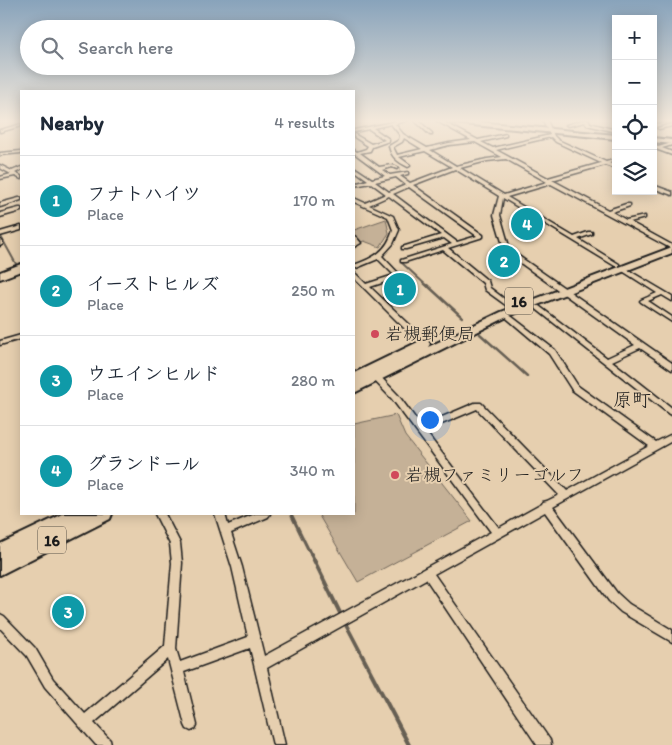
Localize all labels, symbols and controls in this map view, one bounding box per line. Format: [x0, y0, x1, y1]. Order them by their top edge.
map controls [612, 15, 657, 195]
button: + [612, 15, 657, 60]
search box [20, 20, 355, 75]
icon: search [38, 34, 66, 62]
text: Search here [78, 36, 173, 59]
button: − [612, 60, 657, 105]
button: locate [612, 105, 657, 150]
text: Nearby [40, 110, 104, 135]
text: 4 results [274, 113, 335, 132]
button: layers [612, 150, 657, 195]
text: フナトハイツ [87, 182, 201, 205]
text: 1 [52, 191, 60, 210]
text: 170 m [293, 191, 335, 210]
text: Place [87, 205, 124, 224]
pin: 4 [511, 205, 543, 243]
pin: 2 [488, 242, 520, 280]
pin: 1 [384, 270, 416, 308]
text: イーストヒルズ [87, 272, 219, 295]
text: 2 [52, 281, 60, 300]
text: 250 m [291, 281, 335, 300]
road number: 16 [505, 288, 533, 314]
text: Place [87, 295, 124, 314]
place label: 岩槻郵便局 [385, 323, 475, 345]
marker: 岩槻郵便局 [369, 328, 381, 340]
text: ウエインヒルド [87, 362, 220, 385]
text: 3 [52, 371, 60, 390]
text: 280 m [291, 371, 335, 390]
text: Place [87, 385, 124, 404]
district label: 原町 [613, 388, 651, 411]
your location [417, 407, 443, 433]
text: グランドール [87, 452, 200, 475]
text: 4 [51, 461, 61, 480]
text: 340 m [290, 461, 335, 480]
place label: 岩槻ファミリーゴルフ [405, 464, 584, 486]
marker: 岩槻ファミリーゴルフ [389, 469, 401, 481]
text: Place [87, 475, 124, 494]
road number: 16 [38, 526, 66, 554]
pin: 3 [52, 593, 84, 631]

